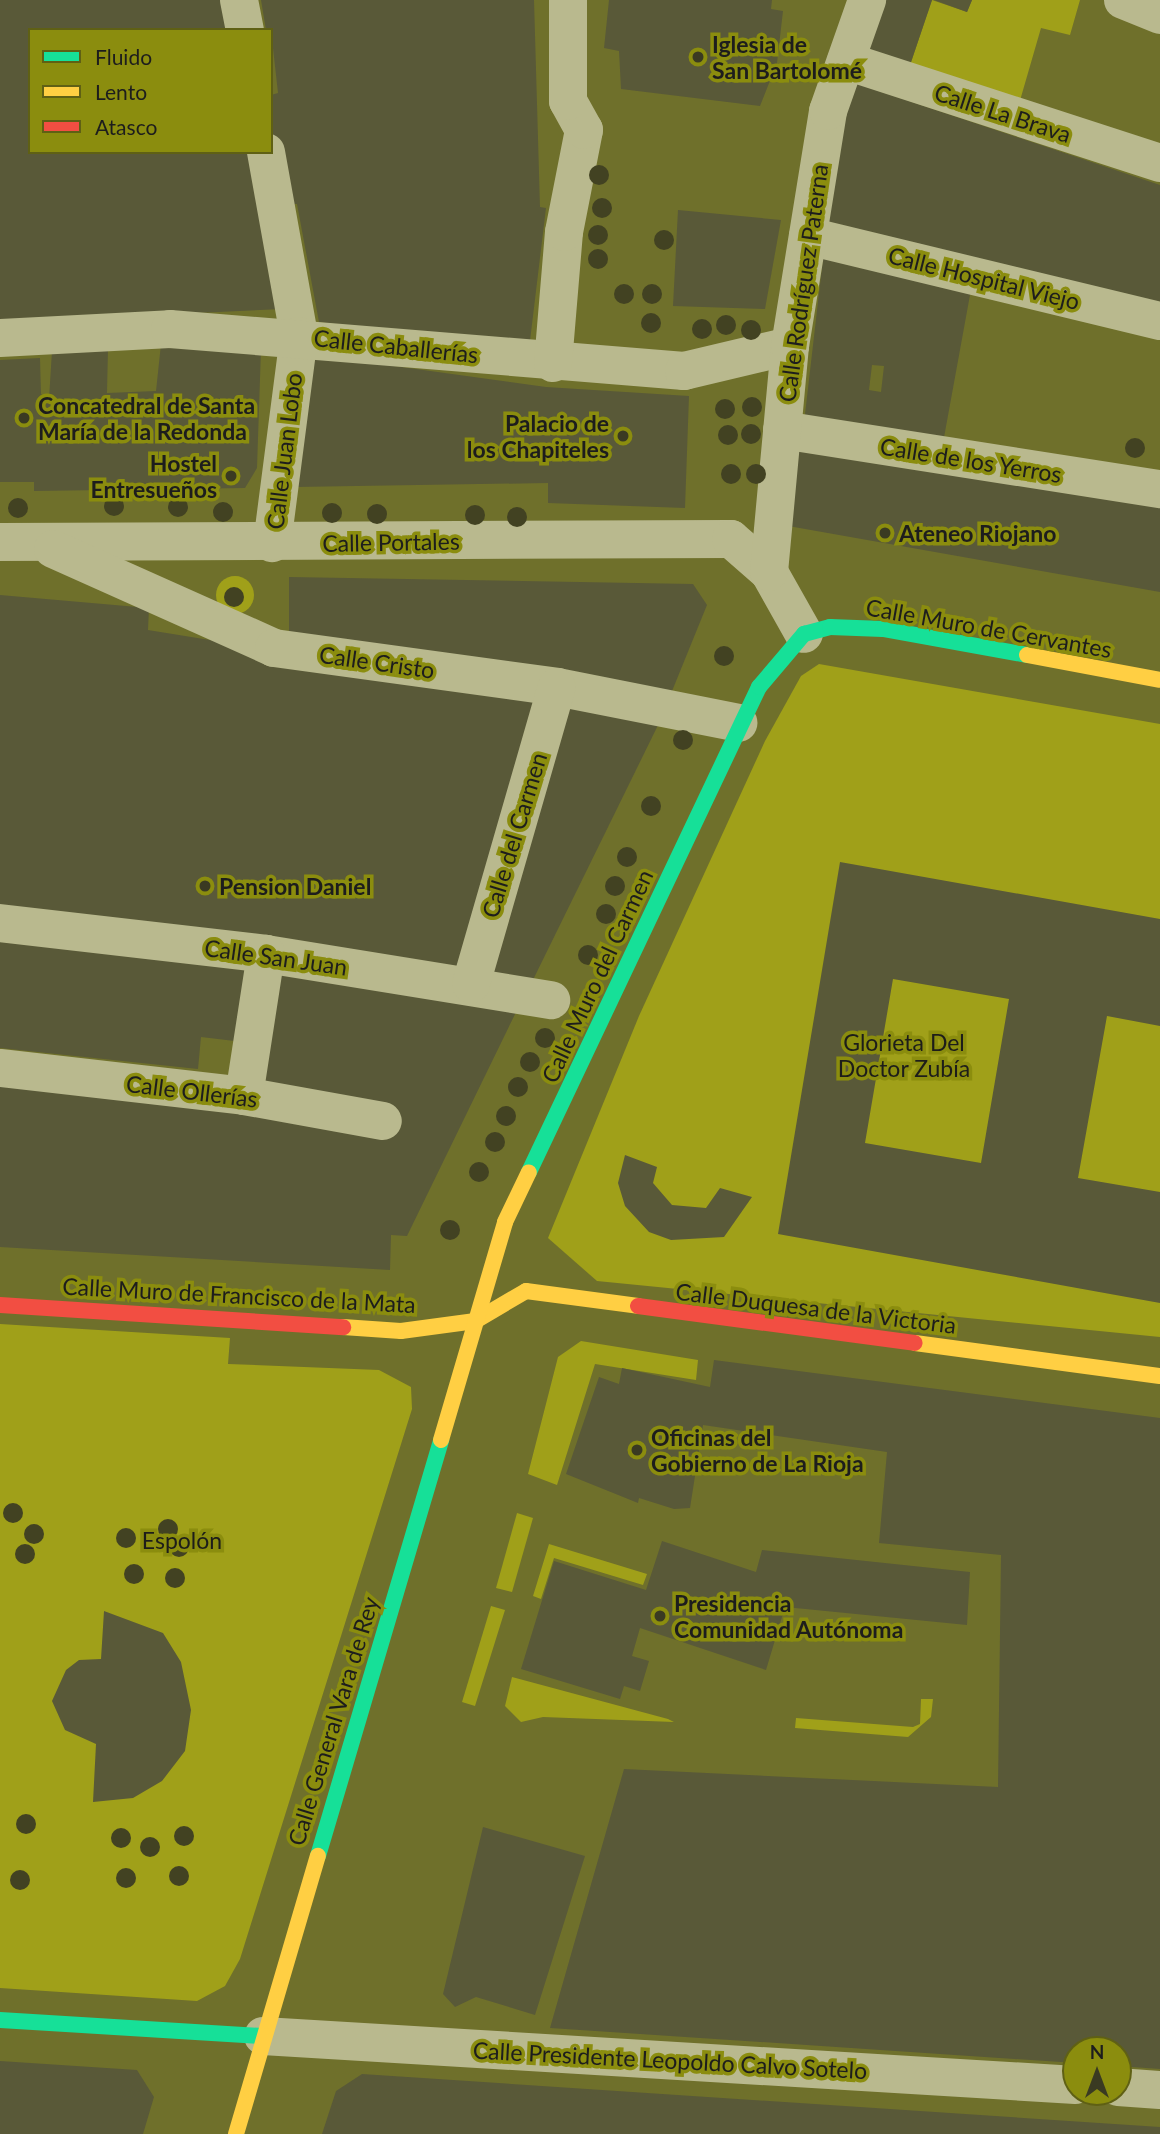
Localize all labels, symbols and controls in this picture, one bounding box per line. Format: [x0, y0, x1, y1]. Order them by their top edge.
legend [28, 28, 273, 154]
place label: Iglesia de San Bartolomé [712, 30, 862, 84]
text: Fluido [95, 44, 152, 69]
marker: Iglesia de San Bartolomé [690, 49, 706, 65]
street label: Calle La Brava [931, 78, 1075, 148]
text: Lento [95, 79, 147, 104]
text: Atasco [95, 114, 157, 139]
street label: Calle Rodríguez Paterna [773, 162, 833, 404]
street label: Calle Hospital Viejo [885, 241, 1083, 315]
street label: Calle Caballerías [312, 324, 480, 368]
street label: Calle Juan Lobo [261, 371, 307, 531]
place label: Concatedral de Santa María de la Redonda [38, 391, 255, 445]
place label: Palacio de los Chapiteles [467, 409, 609, 463]
marker: Concatedral de Santa María de la Redonda [16, 410, 32, 426]
marker: Palacio de los Chapiteles [615, 428, 631, 444]
street label: Calle de los Yerros [878, 432, 1064, 488]
place label: Hostel Entresueños [90, 449, 217, 503]
marker: Hostel Entresueños [223, 468, 239, 484]
place label: Ateneo Riojano [899, 519, 1056, 547]
marker: Ateneo Riojano [877, 525, 893, 541]
street label: Calle Portales [322, 527, 460, 557]
street label: Calle Muro de Cervantes [864, 593, 1114, 663]
street label: Calle Cristo [318, 640, 436, 684]
street label: Calle del Carmen [476, 749, 552, 921]
street label: Calle Muro del Carmen [535, 865, 659, 1087]
place label: Pension Daniel [219, 872, 371, 900]
marker: Pension Daniel [197, 878, 213, 894]
street label: Calle San Juan [202, 933, 350, 981]
park label: Glorieta Del Doctor Zubía [838, 1028, 970, 1082]
street label: Calle Ollerías [125, 1069, 259, 1113]
street label: Calle Muro de Francisco de la Mata [62, 1272, 416, 1318]
street label: Calle Duquesa de la Victoria [674, 1277, 958, 1339]
place label: Oficinas del Gobierno de La Rioja [651, 1423, 864, 1477]
marker: Oficinas del Gobierno de La Rioja [629, 1442, 645, 1458]
park label: Espolón [142, 1526, 222, 1554]
place label: Presidencia Comunidad Autónoma [674, 1589, 904, 1643]
street label: Calle General Vara de Rey [282, 1593, 384, 1849]
marker: Presidencia Comunidad Autónoma [652, 1608, 668, 1624]
street label: Calle Presidente Leopoldo Calvo Sotelo [472, 2036, 868, 2084]
north arrow [1062, 2036, 1132, 2106]
text: N [1090, 2040, 1104, 2063]

